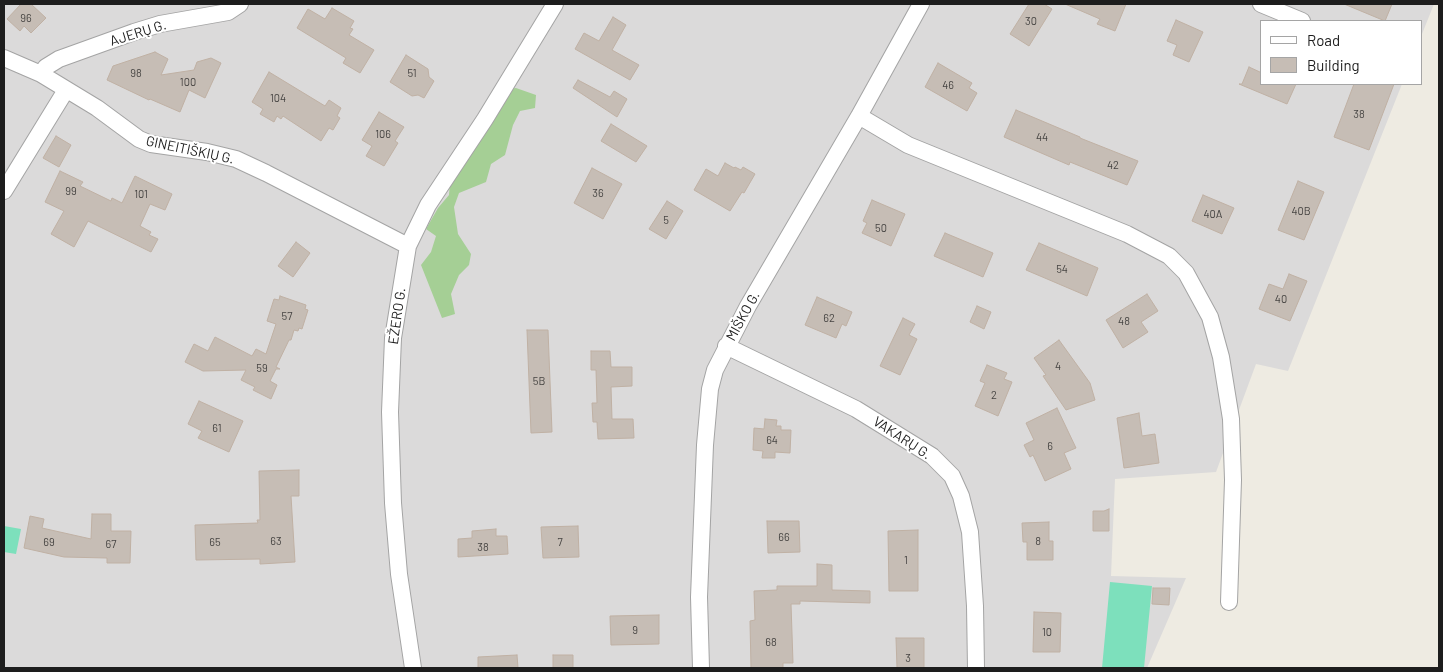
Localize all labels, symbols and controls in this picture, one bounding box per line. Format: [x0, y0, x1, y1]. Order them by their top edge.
house number: 96 [20, 11, 32, 25]
house number: 30 [1025, 14, 1037, 28]
street label: AJERŲ G. [108, 16, 168, 50]
legend [1260, 20, 1423, 85]
text: Road [1307, 31, 1340, 49]
text: Building [1307, 56, 1360, 74]
house number: 98 [130, 66, 142, 80]
house number: 51 [407, 66, 417, 80]
house number: 100 [180, 75, 196, 89]
house number: 46 [942, 78, 954, 92]
house number: 104 [270, 91, 286, 105]
house number: 38 [1353, 107, 1365, 121]
house number: 106 [375, 127, 391, 141]
house number: 44 [1036, 130, 1048, 144]
street label: GINEITIŠKIŲ G. [144, 132, 236, 168]
house number: 42 [1107, 158, 1119, 172]
house number: 99 [65, 184, 77, 198]
house number: 36 [592, 186, 604, 200]
house number: 101 [134, 187, 148, 201]
house number: 40B [1291, 204, 1311, 218]
house number: 40A [1204, 207, 1222, 221]
house number: 5 [663, 213, 669, 227]
house number: 50 [875, 221, 887, 235]
house number: 54 [1056, 262, 1068, 276]
street label: EŽERO G. [385, 287, 409, 345]
street label: MIŠKO G. [723, 288, 763, 344]
house number: 40 [1275, 292, 1287, 306]
house number: 57 [282, 309, 292, 323]
house number: 62 [823, 311, 835, 325]
house number: 48 [1118, 314, 1130, 328]
house number: 4 [1055, 359, 1061, 373]
house number: 59 [256, 361, 268, 375]
house number: 5B [533, 374, 545, 388]
house number: 2 [991, 388, 997, 402]
street label: VAKARŲ G. [870, 413, 934, 463]
house number: 61 [212, 421, 222, 435]
house number: 64 [766, 433, 778, 447]
house number: 6 [1047, 439, 1053, 453]
house number: 66 [778, 530, 790, 544]
house number: 63 [270, 534, 282, 548]
house number: 8 [1035, 534, 1041, 548]
house number: 69 [43, 535, 55, 549]
house number: 65 [209, 535, 221, 549]
house number: 7 [557, 535, 563, 549]
house number: 67 [106, 537, 116, 551]
house number: 38 [477, 540, 489, 554]
house number: 1 [904, 553, 908, 567]
house number: 9 [632, 623, 638, 637]
house number: 10 [1042, 625, 1052, 639]
house number: 68 [765, 635, 777, 649]
house number: 3 [905, 651, 911, 665]

